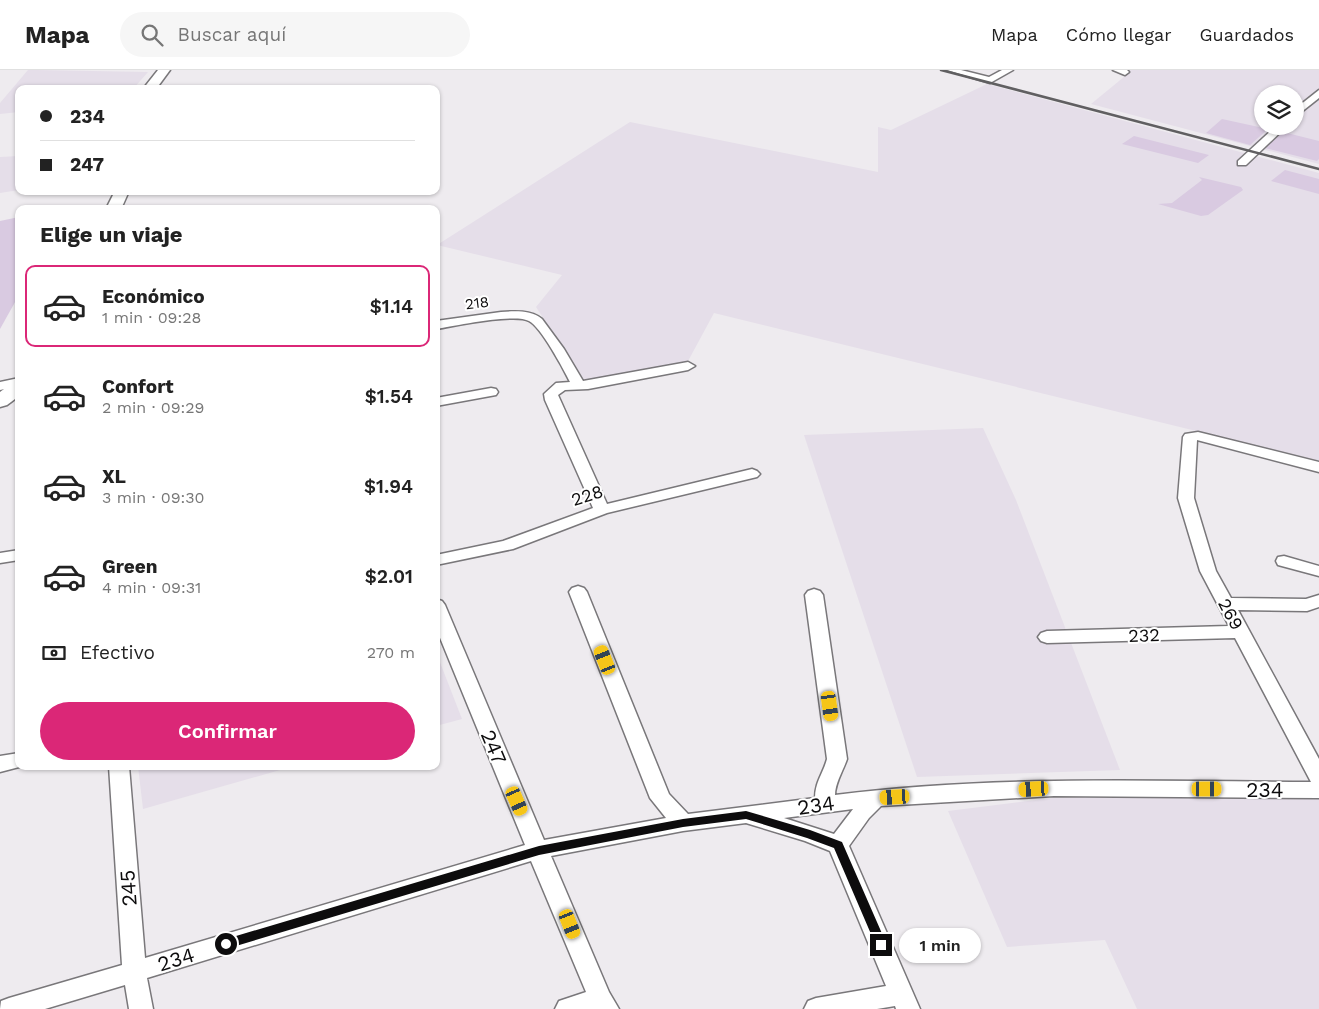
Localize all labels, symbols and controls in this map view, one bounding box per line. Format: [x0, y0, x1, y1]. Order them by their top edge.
search box [120, 12, 470, 57]
text: Mapa [25, 21, 90, 49]
icon: search [138, 21, 166, 49]
text: Buscar aquí [178, 23, 286, 46]
text: Mapa [991, 24, 1038, 45]
text: Cómo llegar [1066, 24, 1172, 45]
text: Guardados [1200, 24, 1294, 45]
map controls [1254, 85, 1304, 135]
button: layers [1254, 85, 1304, 135]
text: 234 [70, 105, 105, 128]
text: 247 [70, 153, 104, 176]
text: Elige un viaje [40, 222, 183, 247]
icon: car [42, 284, 87, 329]
text: Económico [102, 285, 205, 308]
street label: 218 [464, 293, 490, 313]
text: $1.14 [370, 295, 413, 318]
text: 1 min · 09:28 [102, 308, 201, 327]
icon: car [42, 374, 87, 419]
text: Confort [102, 375, 173, 398]
text: $1.54 [365, 385, 413, 408]
text: 2 min · 09:29 [102, 398, 204, 417]
icon: car [42, 464, 87, 509]
text: XL [102, 465, 126, 488]
text: $1.94 [364, 475, 413, 498]
street label: 228 [569, 480, 605, 510]
text: 3 min · 09:30 [102, 488, 205, 507]
icon: car [42, 554, 87, 599]
text: Green [102, 555, 158, 578]
text: $2.01 [365, 565, 413, 588]
text: 4 min · 09:31 [102, 578, 201, 597]
street label: 269 [1214, 595, 1248, 633]
street label: 232 [1128, 624, 1160, 646]
icon: cash [40, 639, 68, 667]
text: Efectivo [80, 641, 155, 664]
text: 270 m [367, 643, 415, 662]
car [592, 643, 617, 677]
car [820, 690, 839, 722]
button: Confirmar [40, 702, 415, 760]
street label: 247 [476, 726, 512, 768]
street label: 234 [1246, 777, 1284, 802]
car [1018, 781, 1049, 797]
car [1192, 782, 1222, 797]
car [504, 784, 529, 818]
car [879, 789, 910, 805]
street label: 234 [796, 790, 836, 820]
street label: 245 [114, 869, 142, 907]
car [557, 907, 582, 941]
callout: 1 min [898, 928, 981, 962]
route start [215, 933, 237, 955]
route end [870, 934, 892, 956]
text: 1 min [919, 936, 961, 955]
street label: 234 [154, 942, 198, 976]

